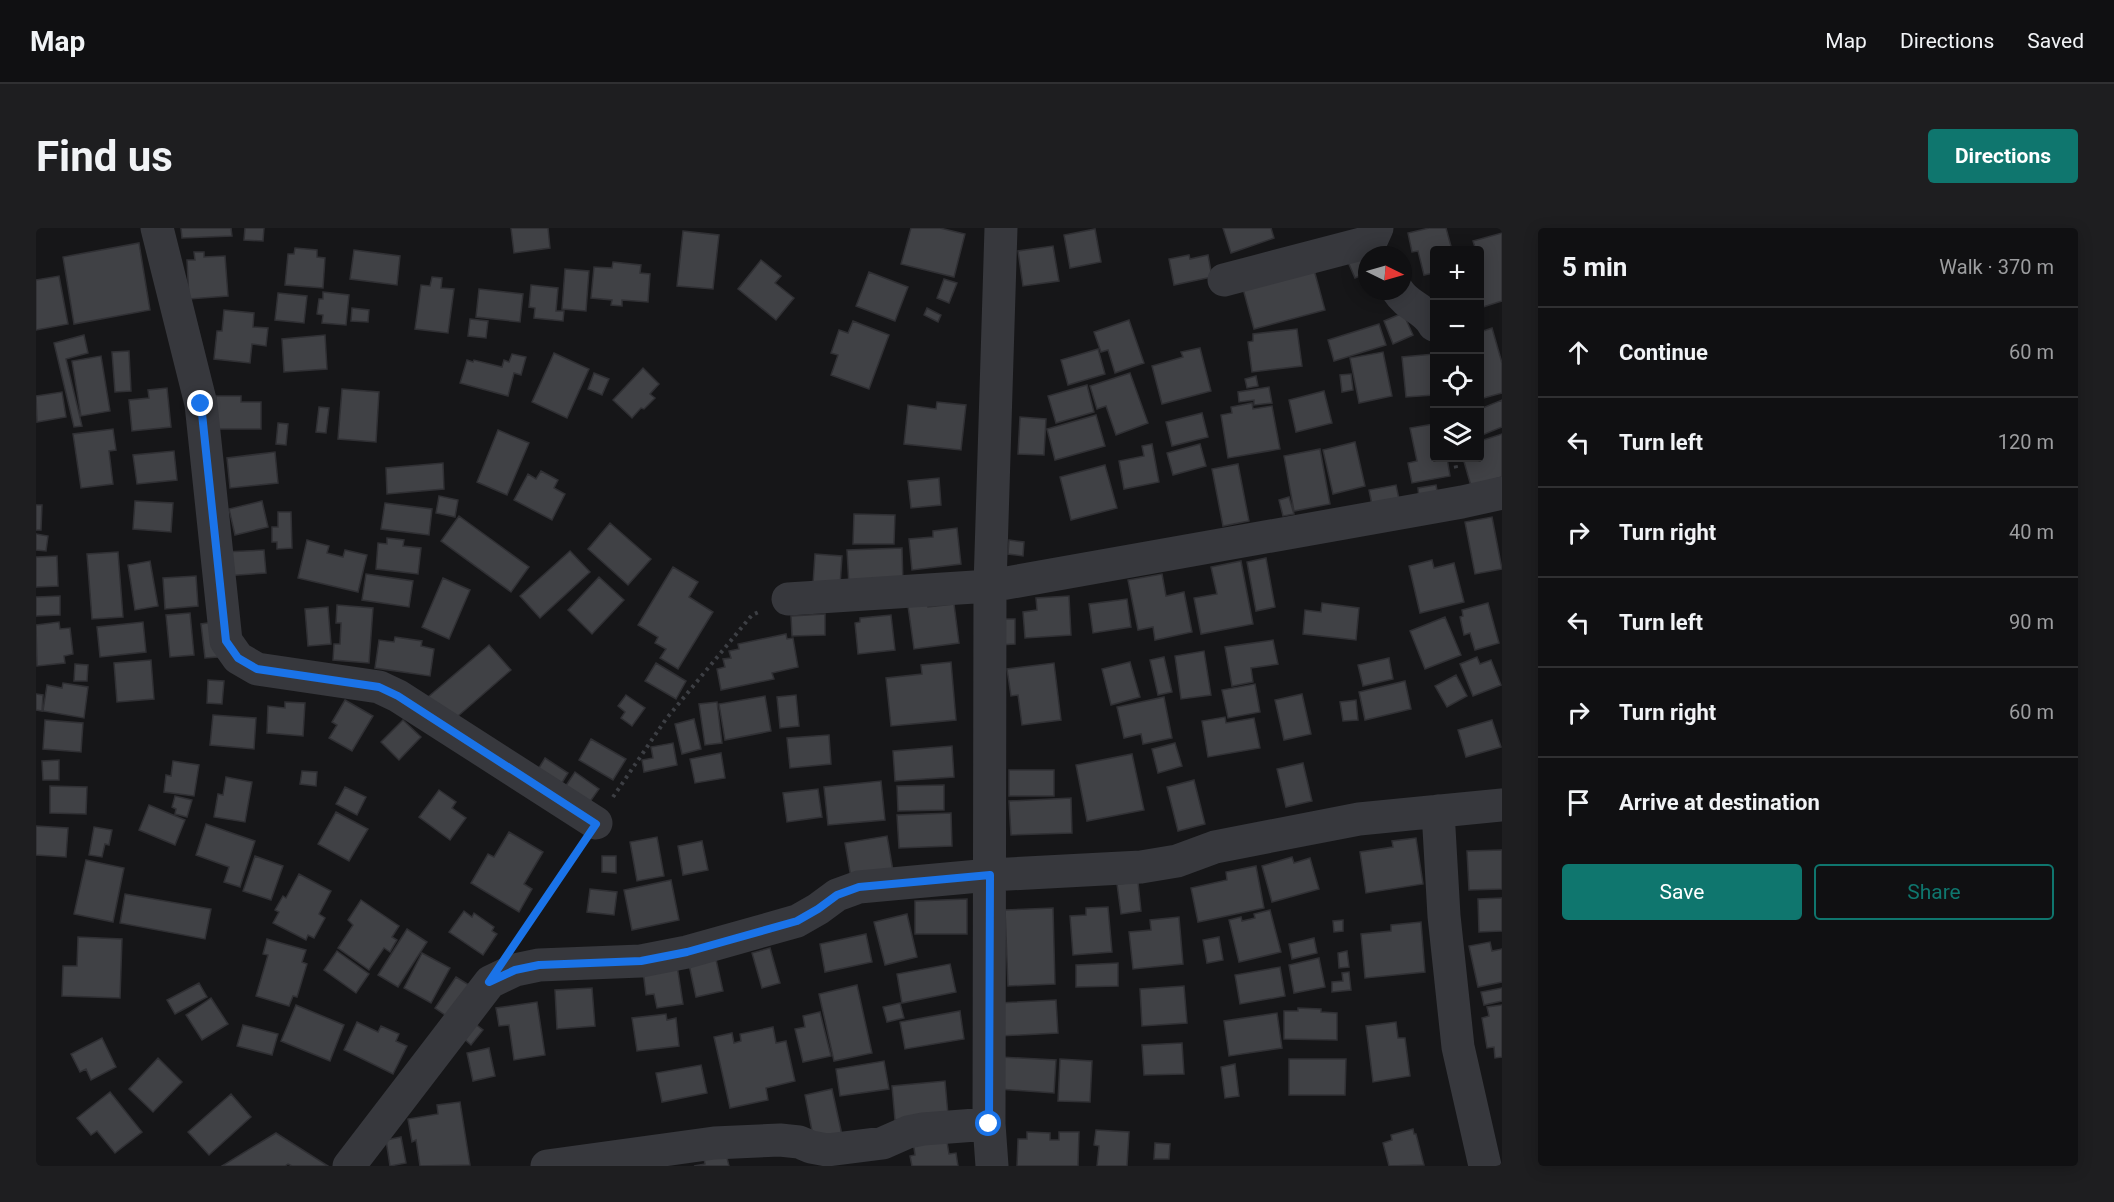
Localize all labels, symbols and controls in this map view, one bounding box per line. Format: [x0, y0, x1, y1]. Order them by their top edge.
text: Map [30, 25, 85, 58]
text: Map [1825, 29, 1867, 53]
text: Directions [1900, 29, 1994, 53]
text: Saved [2027, 29, 2084, 53]
button: Directions [1928, 129, 2078, 183]
text: Find us [36, 132, 173, 181]
north arrow [1358, 246, 1412, 300]
map controls [1430, 246, 1484, 462]
button: + [1430, 246, 1484, 300]
text: 5 min [1562, 252, 1627, 282]
text: Walk · 370 m [1939, 255, 2054, 279]
button: − [1430, 300, 1484, 354]
icon: ahead [1562, 336, 1595, 369]
text: Continue [1619, 340, 1708, 365]
text: 60 m [2009, 340, 2054, 364]
button: locate [1430, 354, 1484, 408]
route end [187, 390, 213, 416]
button: layers [1430, 408, 1484, 462]
icon: left [1562, 426, 1595, 459]
text: Turn left [1619, 430, 1703, 455]
text: 120 m [1998, 430, 2054, 454]
icon: right [1562, 516, 1595, 549]
text: Turn right [1619, 520, 1716, 545]
text: 40 m [2009, 520, 2054, 544]
icon: left [1562, 606, 1595, 639]
text: Turn left [1619, 610, 1703, 635]
text: 90 m [2009, 610, 2054, 634]
icon: right [1562, 696, 1595, 729]
text: Turn right [1619, 700, 1716, 725]
text: 60 m [2009, 700, 2054, 724]
icon: arrive [1562, 786, 1595, 819]
text: Arrive at destination [1619, 790, 1820, 815]
button: Save [1562, 864, 1802, 920]
button: Share [1814, 864, 2054, 920]
route start [975, 1110, 1001, 1136]

